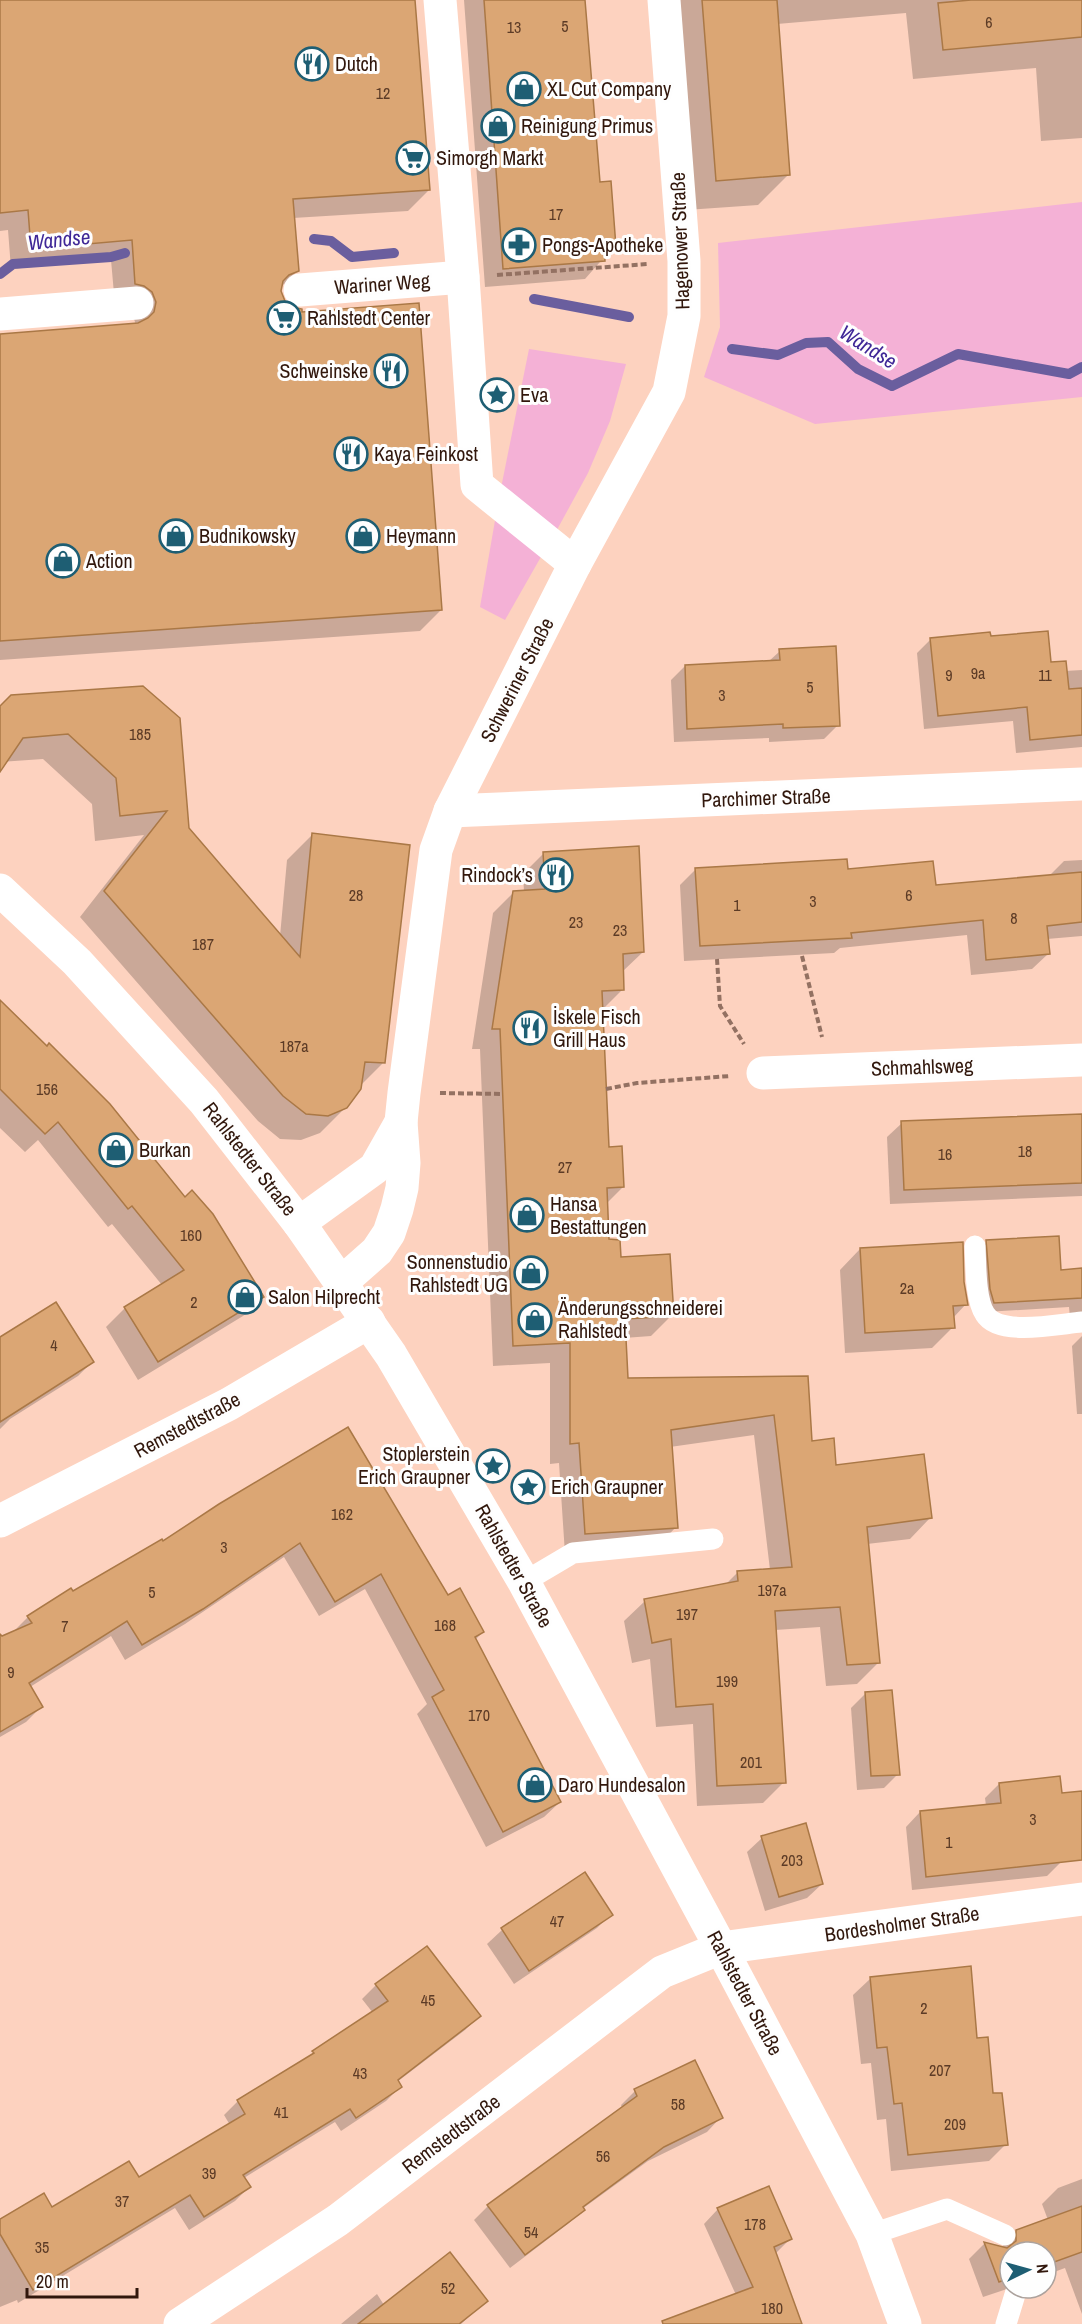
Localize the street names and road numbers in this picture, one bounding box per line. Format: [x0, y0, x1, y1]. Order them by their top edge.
street label: Hagenower Straße [664, 172, 695, 310]
street label: Wariner Weg [333, 267, 431, 300]
street label: Schweriner Straße [473, 613, 560, 747]
street label: Parchimer Straße [701, 782, 831, 813]
street label: Schmahlsweg [870, 1051, 973, 1082]
street label: Rahlstedter Straße [197, 1096, 303, 1221]
street label: Remstedtstraße [129, 1385, 245, 1464]
street label: Rahlstedter Straße [469, 1499, 560, 1632]
street label: Bordesholmer Straße [823, 1899, 981, 1948]
street label: Rahlstedter Straße [701, 1926, 790, 2060]
street label: Remstedtstraße [396, 2088, 505, 2179]

